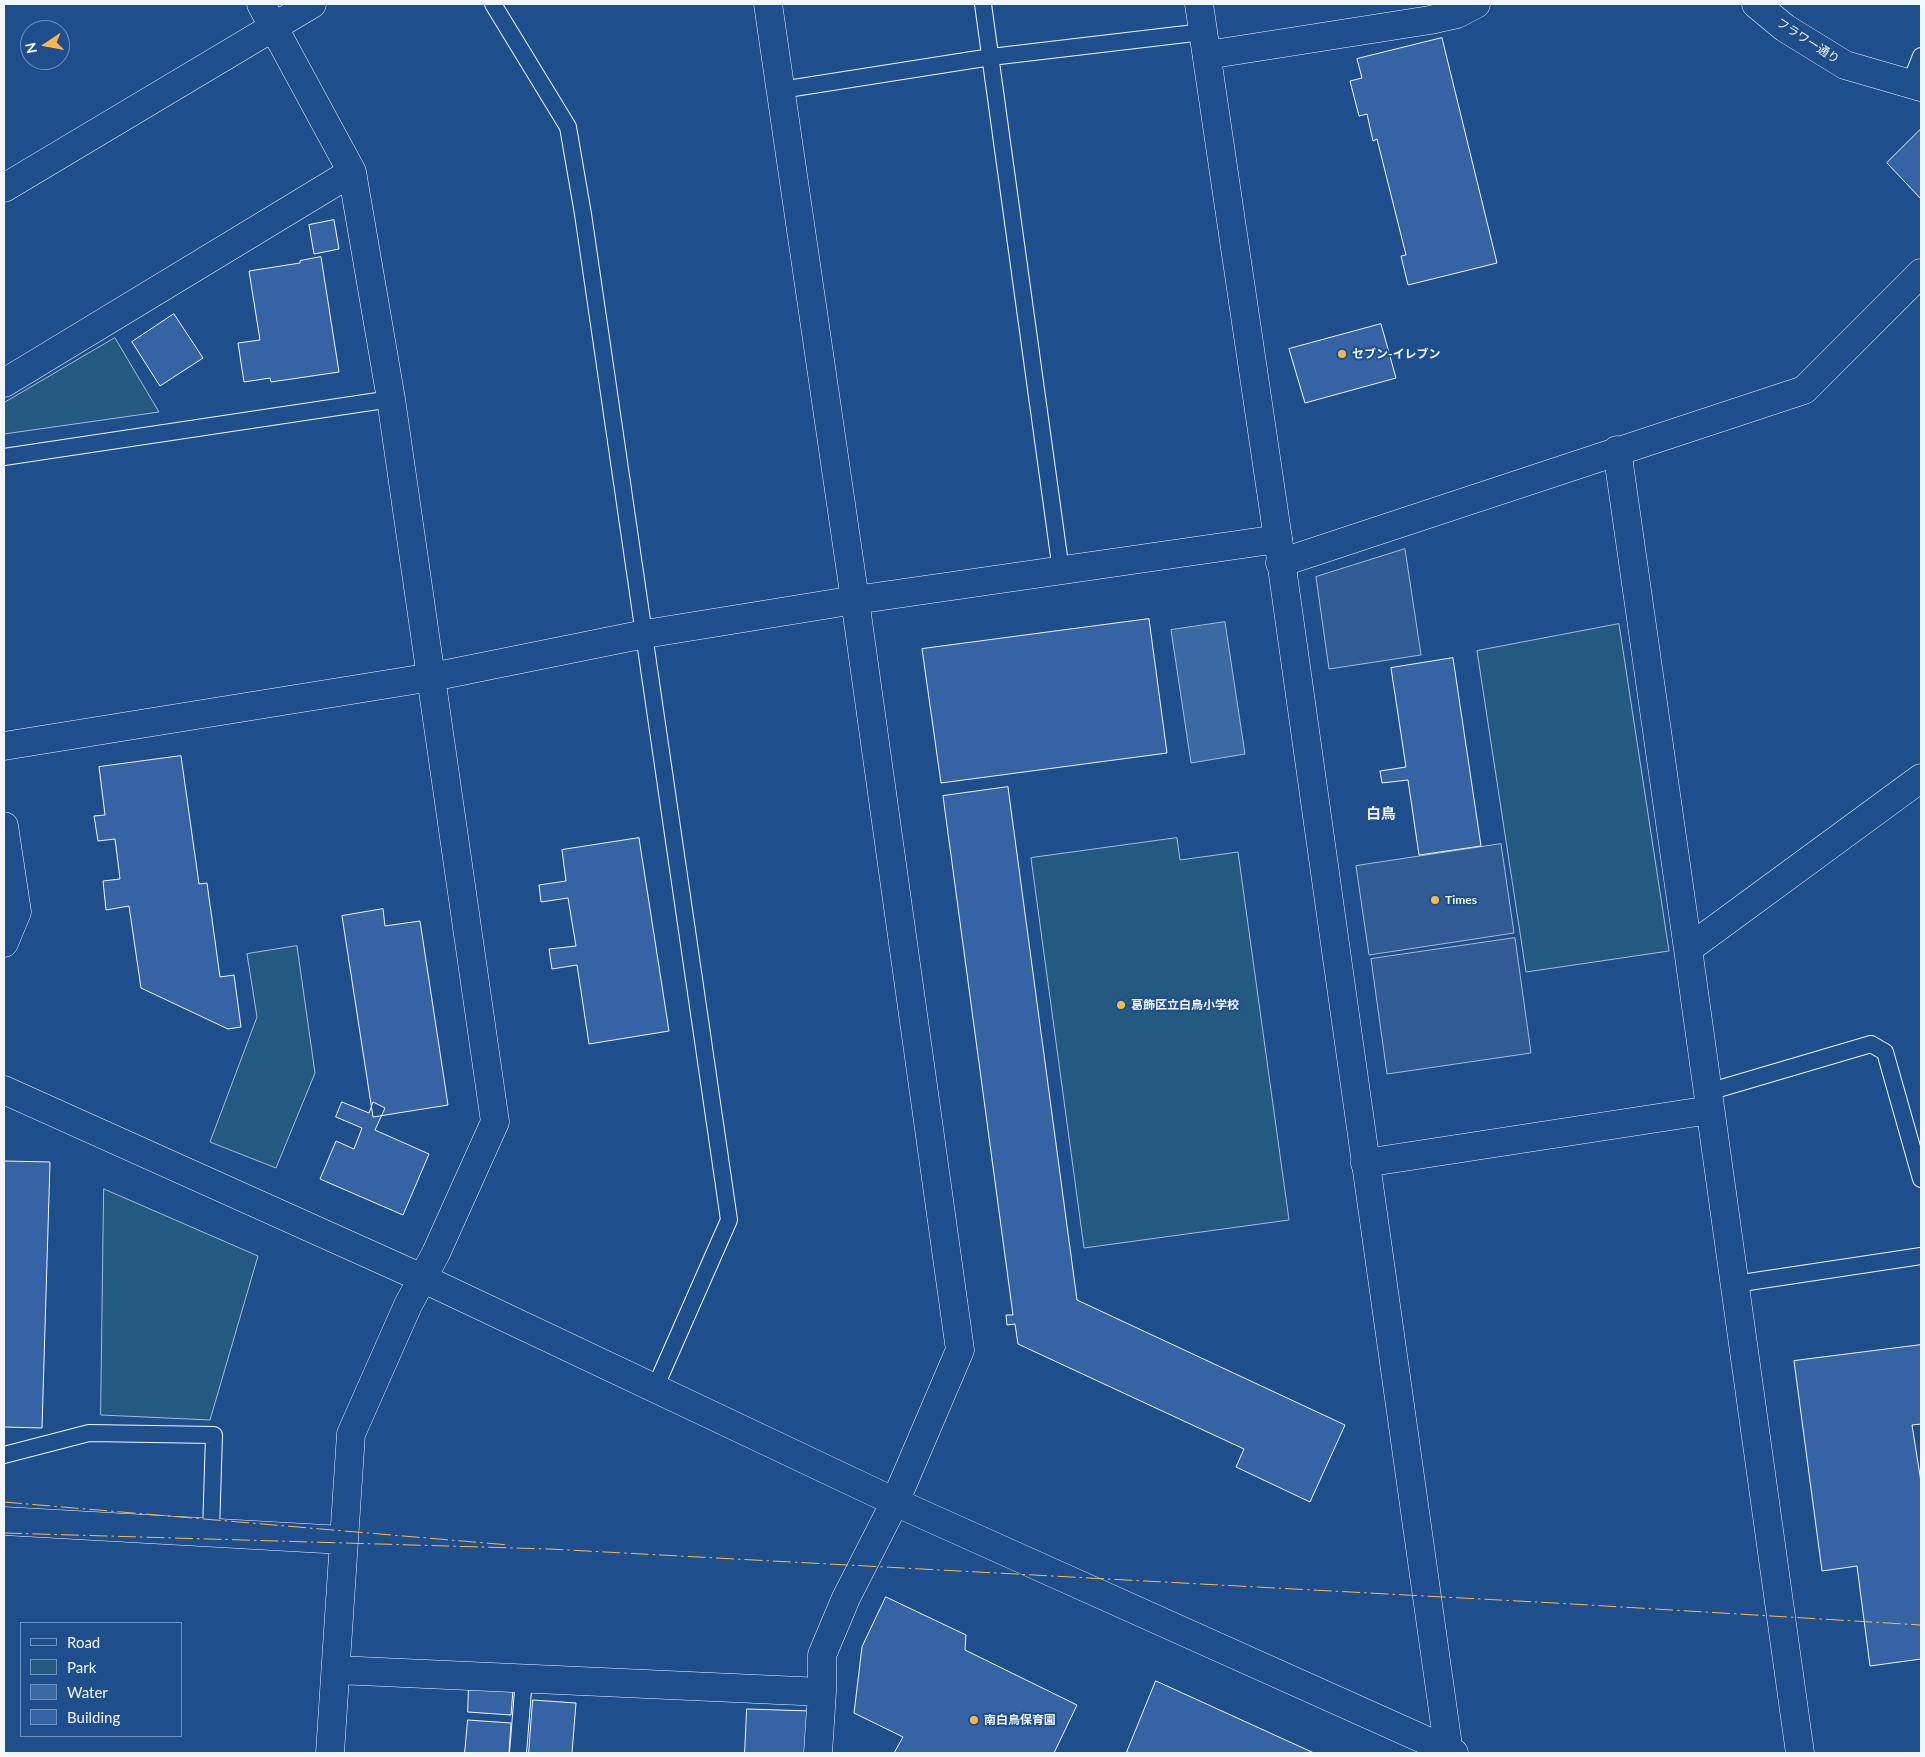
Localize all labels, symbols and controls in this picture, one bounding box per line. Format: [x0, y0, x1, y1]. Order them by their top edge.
street label: フラワー通り [1774, 15, 1842, 67]
north arrow [20, 20, 70, 70]
text: N [21, 41, 40, 55]
place label: セブン-イレブン [1352, 347, 1440, 361]
marker: セブン-イレブン [1336, 348, 1348, 360]
district label: 白鳥 [1366, 805, 1396, 823]
place label: Times [1445, 893, 1477, 907]
marker: Times [1429, 894, 1441, 906]
place label: 葛飾区立白鳥小学校 [1131, 998, 1239, 1012]
marker: 葛飾区立白鳥小学校 [1115, 999, 1127, 1011]
legend [20, 1622, 182, 1737]
text: Road [67, 1633, 100, 1651]
text: Park [67, 1658, 96, 1676]
text: Water [67, 1683, 108, 1701]
text: Building [67, 1708, 120, 1726]
place label: 南白鳥保育園 [984, 1713, 1056, 1727]
marker: 南白鳥保育園 [968, 1714, 980, 1726]

